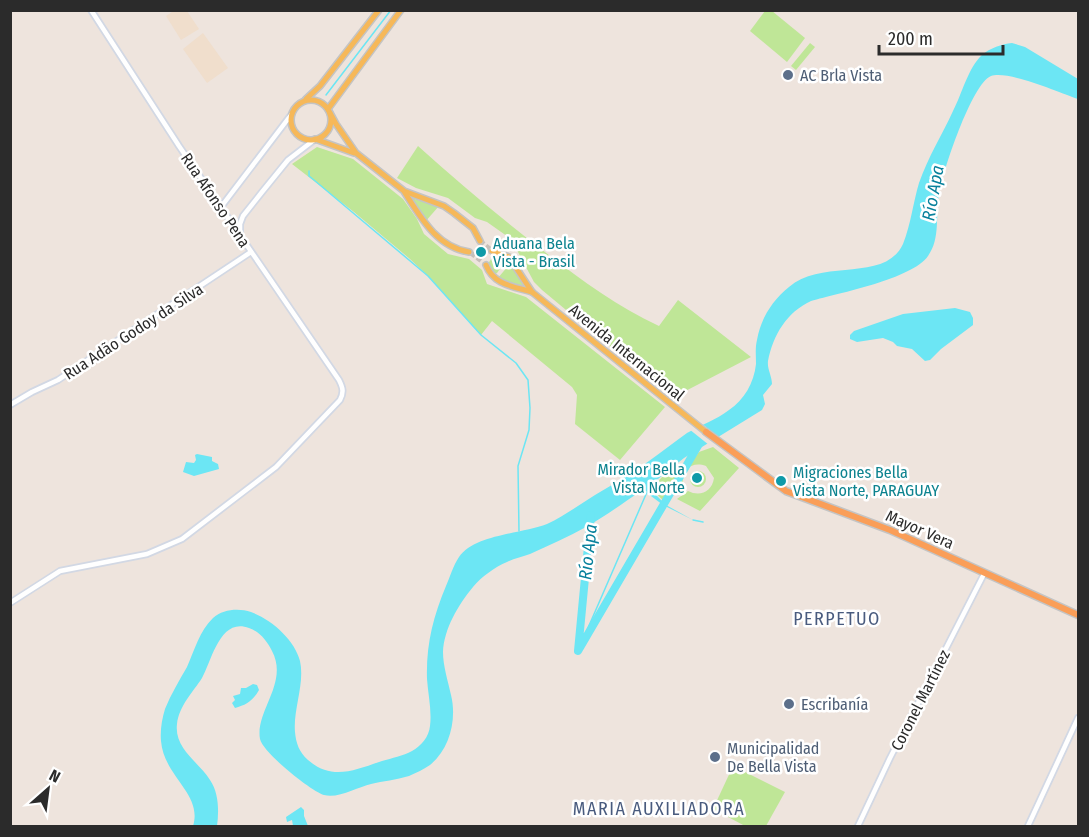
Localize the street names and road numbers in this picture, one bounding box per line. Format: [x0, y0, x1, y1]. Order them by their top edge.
street label: Rua Afonso Pena [177, 149, 254, 251]
street label: Rua Adão Godoy da Silva [60, 279, 207, 384]
street label: Avenida Internacional [565, 300, 688, 405]
street label: Mayor Vera [883, 506, 957, 553]
street label: Coronel Martínez [887, 647, 954, 754]

